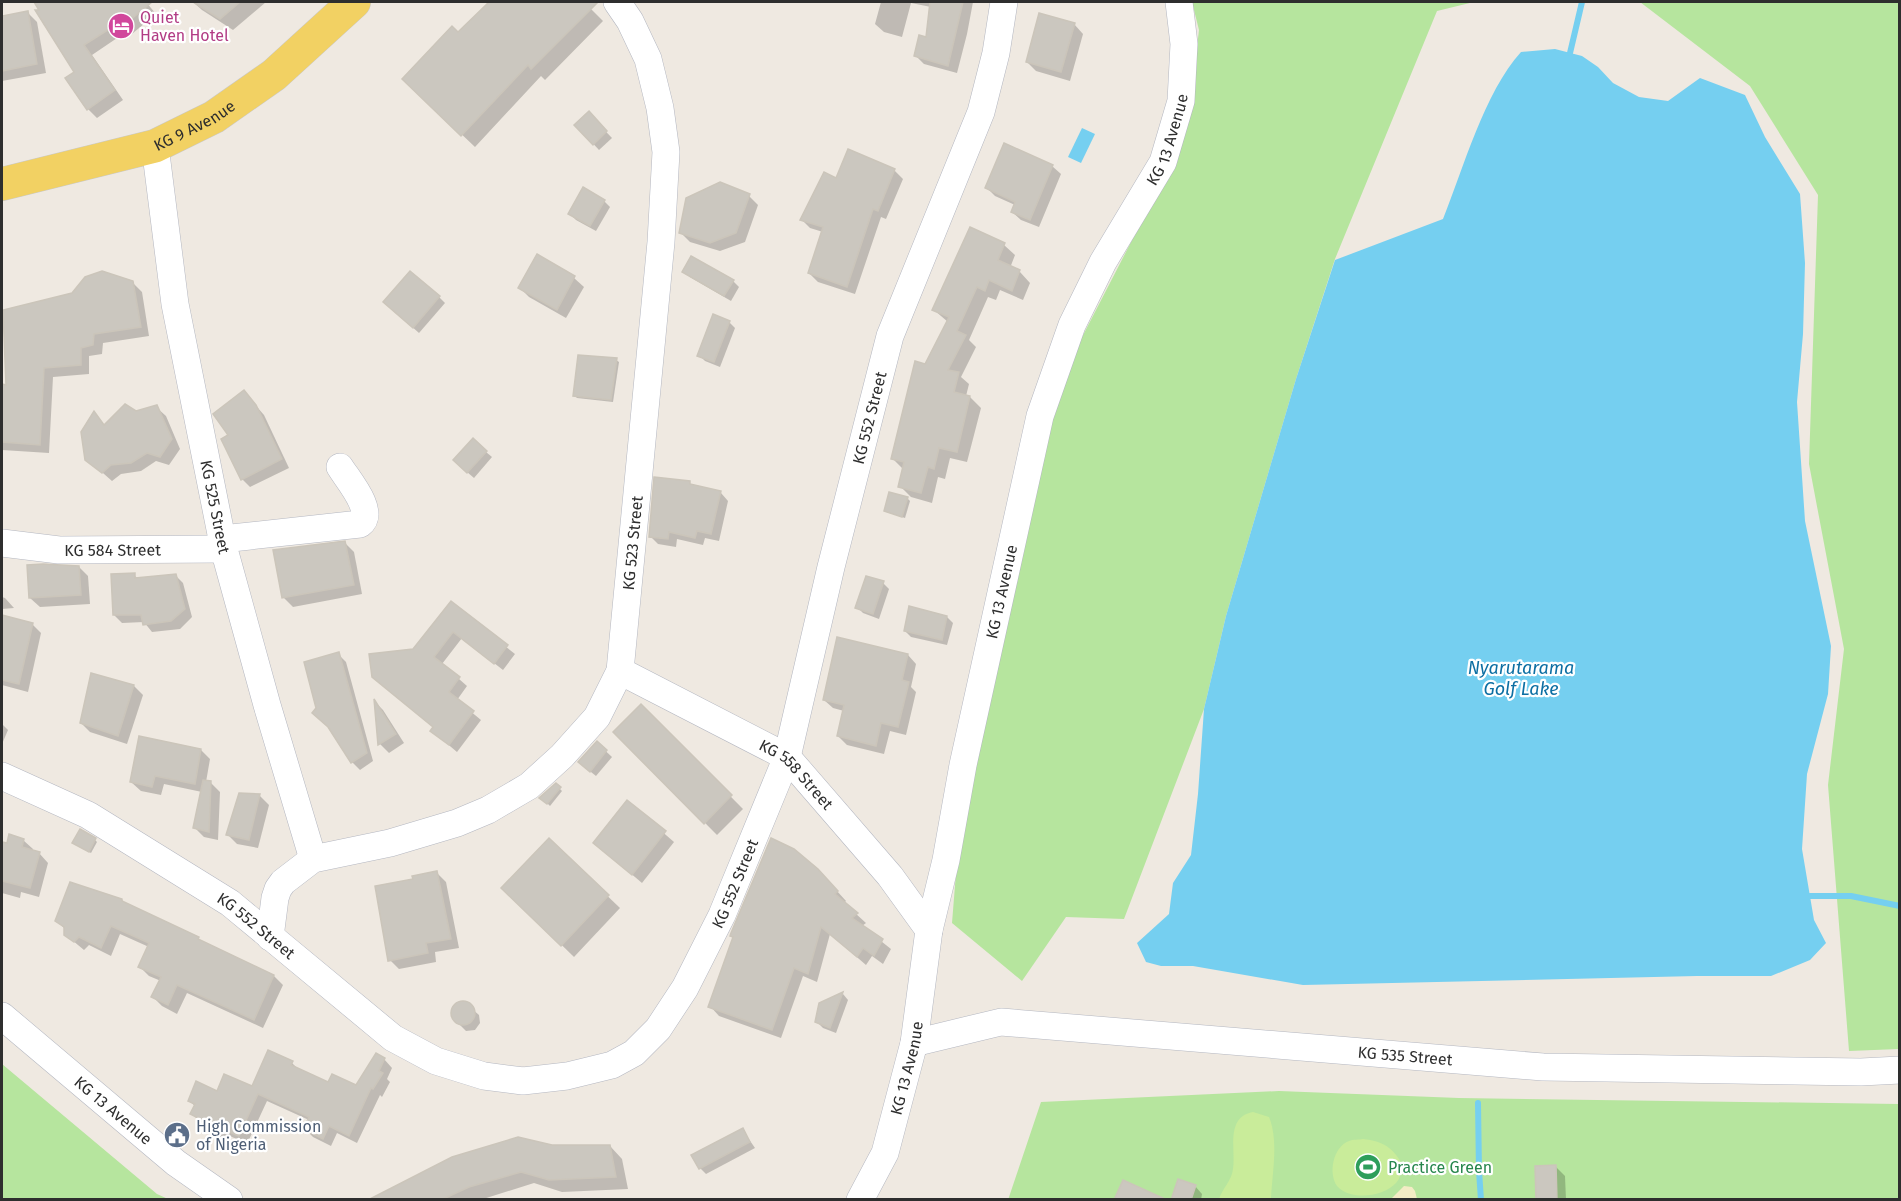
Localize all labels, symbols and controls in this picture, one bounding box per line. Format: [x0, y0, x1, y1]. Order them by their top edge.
place label: Quiet Haven Hotel [140, 8, 229, 45]
hotel icon: Quiet Haven Hotel [106, 11, 136, 41]
street label: KG 13 Avenue [1142, 93, 1191, 188]
street label: KG 9 Avenue [151, 96, 239, 155]
street label: KG 552 Street [848, 369, 890, 466]
street label: KG 525 Street [197, 458, 234, 556]
street label: KG 523 Street [618, 495, 646, 591]
street label: KG 584 Street [64, 540, 161, 559]
street label: KG 13 Avenue [982, 543, 1021, 641]
water label: Nyarutarama Golf Lake [1468, 657, 1574, 700]
street label: KG 558 Street [756, 735, 838, 813]
street label: KG 552 Street [707, 836, 762, 931]
street label: KG 552 Street [214, 888, 299, 963]
street label: KG 13 Avenue [886, 1020, 926, 1117]
street label: KG 535 Street [1357, 1042, 1454, 1069]
street label: KG 13 Avenue [71, 1072, 156, 1148]
place label: High Commission of Nigeria [196, 1117, 321, 1154]
public building icon: High Commission of Nigeria [162, 1120, 192, 1150]
sports icon: Practice Green [1353, 1152, 1383, 1182]
place label: Practice Green [1388, 1158, 1492, 1177]

